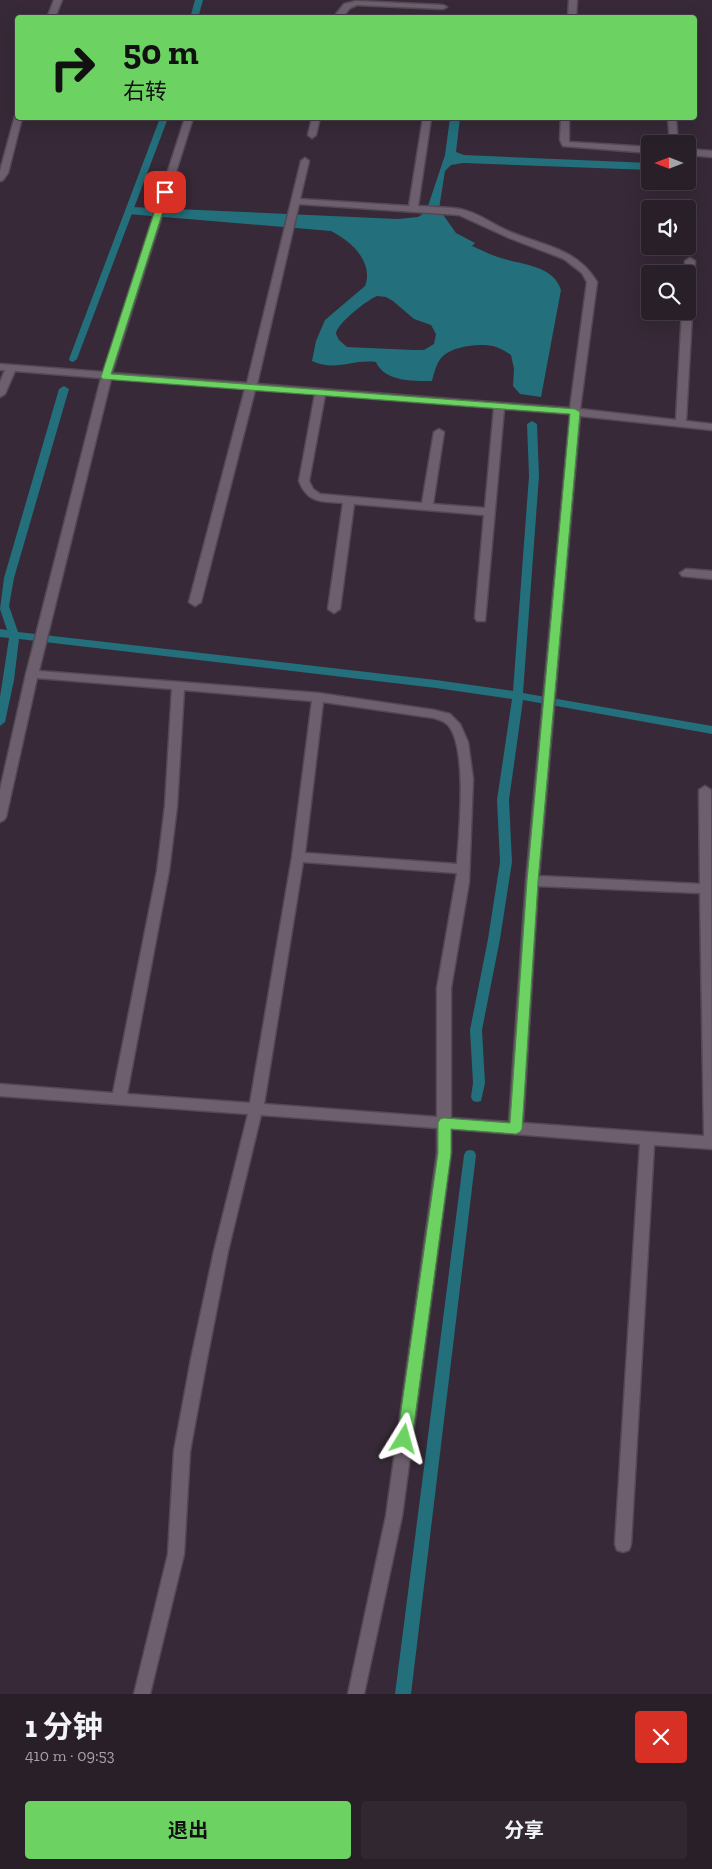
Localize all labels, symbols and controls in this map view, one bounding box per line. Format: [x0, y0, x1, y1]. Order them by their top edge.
text: 50 m [123, 31, 199, 73]
icon: right [40, 35, 105, 100]
text: 右转 [123, 78, 167, 105]
north arrow [641, 135, 696, 190]
map controls [641, 135, 696, 320]
pin [144, 171, 186, 213]
icon: arrive [151, 178, 179, 206]
button: sound [641, 200, 696, 255]
button: search [641, 265, 696, 320]
position arrow [377, 1412, 429, 1464]
text: 1 分钟 [25, 1709, 103, 1745]
button: close [635, 1711, 687, 1763]
text: 410 m · 09:53 [25, 1746, 115, 1765]
button: 退出 [25, 1801, 351, 1859]
button: 分享 [361, 1801, 687, 1859]

